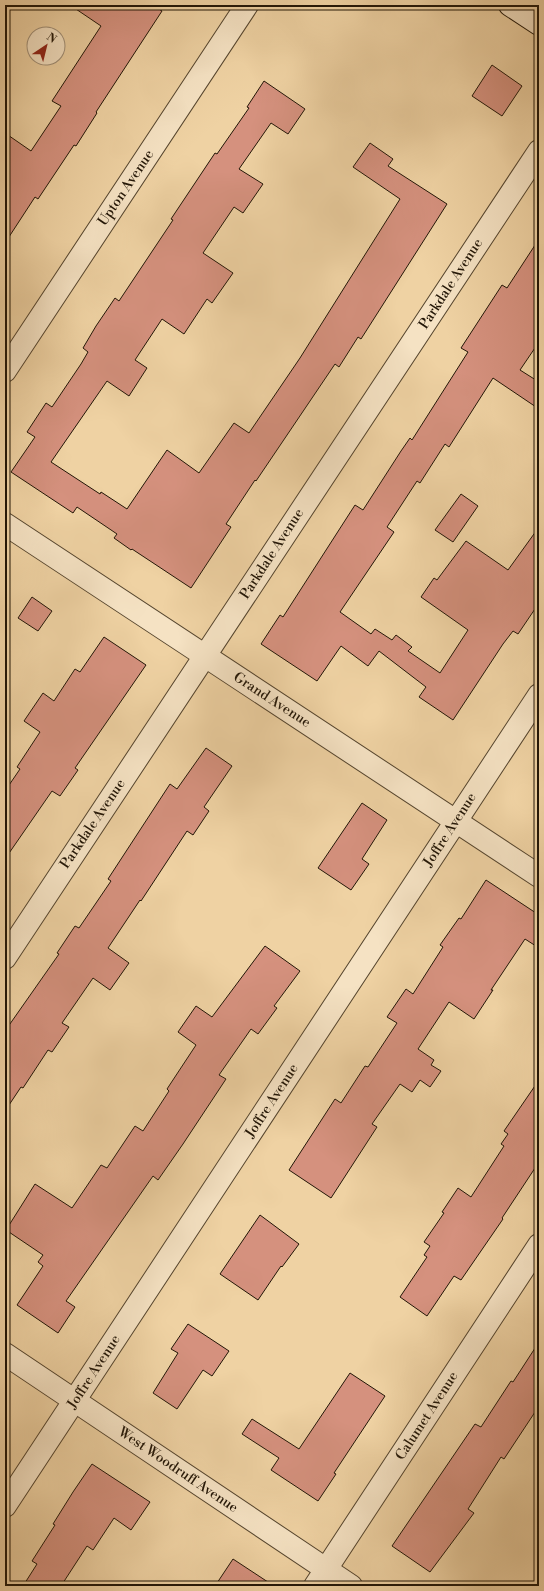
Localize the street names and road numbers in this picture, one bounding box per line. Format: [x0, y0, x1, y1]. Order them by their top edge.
street label: Upton Avenue [94, 146, 158, 230]
street label: Parkdale Avenue [415, 235, 487, 333]
street label: Parkdale Avenue [236, 505, 308, 603]
street label: Grand Avenue [230, 668, 314, 732]
street label: Parkdale Avenue [56, 776, 130, 872]
street label: Joffre Avenue [419, 790, 481, 871]
street label: Joffre Avenue [241, 1061, 303, 1142]
street label: Joffre Avenue [63, 1332, 125, 1413]
street label: Calumet Avenue [392, 1368, 462, 1464]
street label: West Woodruff Avenue [114, 1423, 241, 1517]

